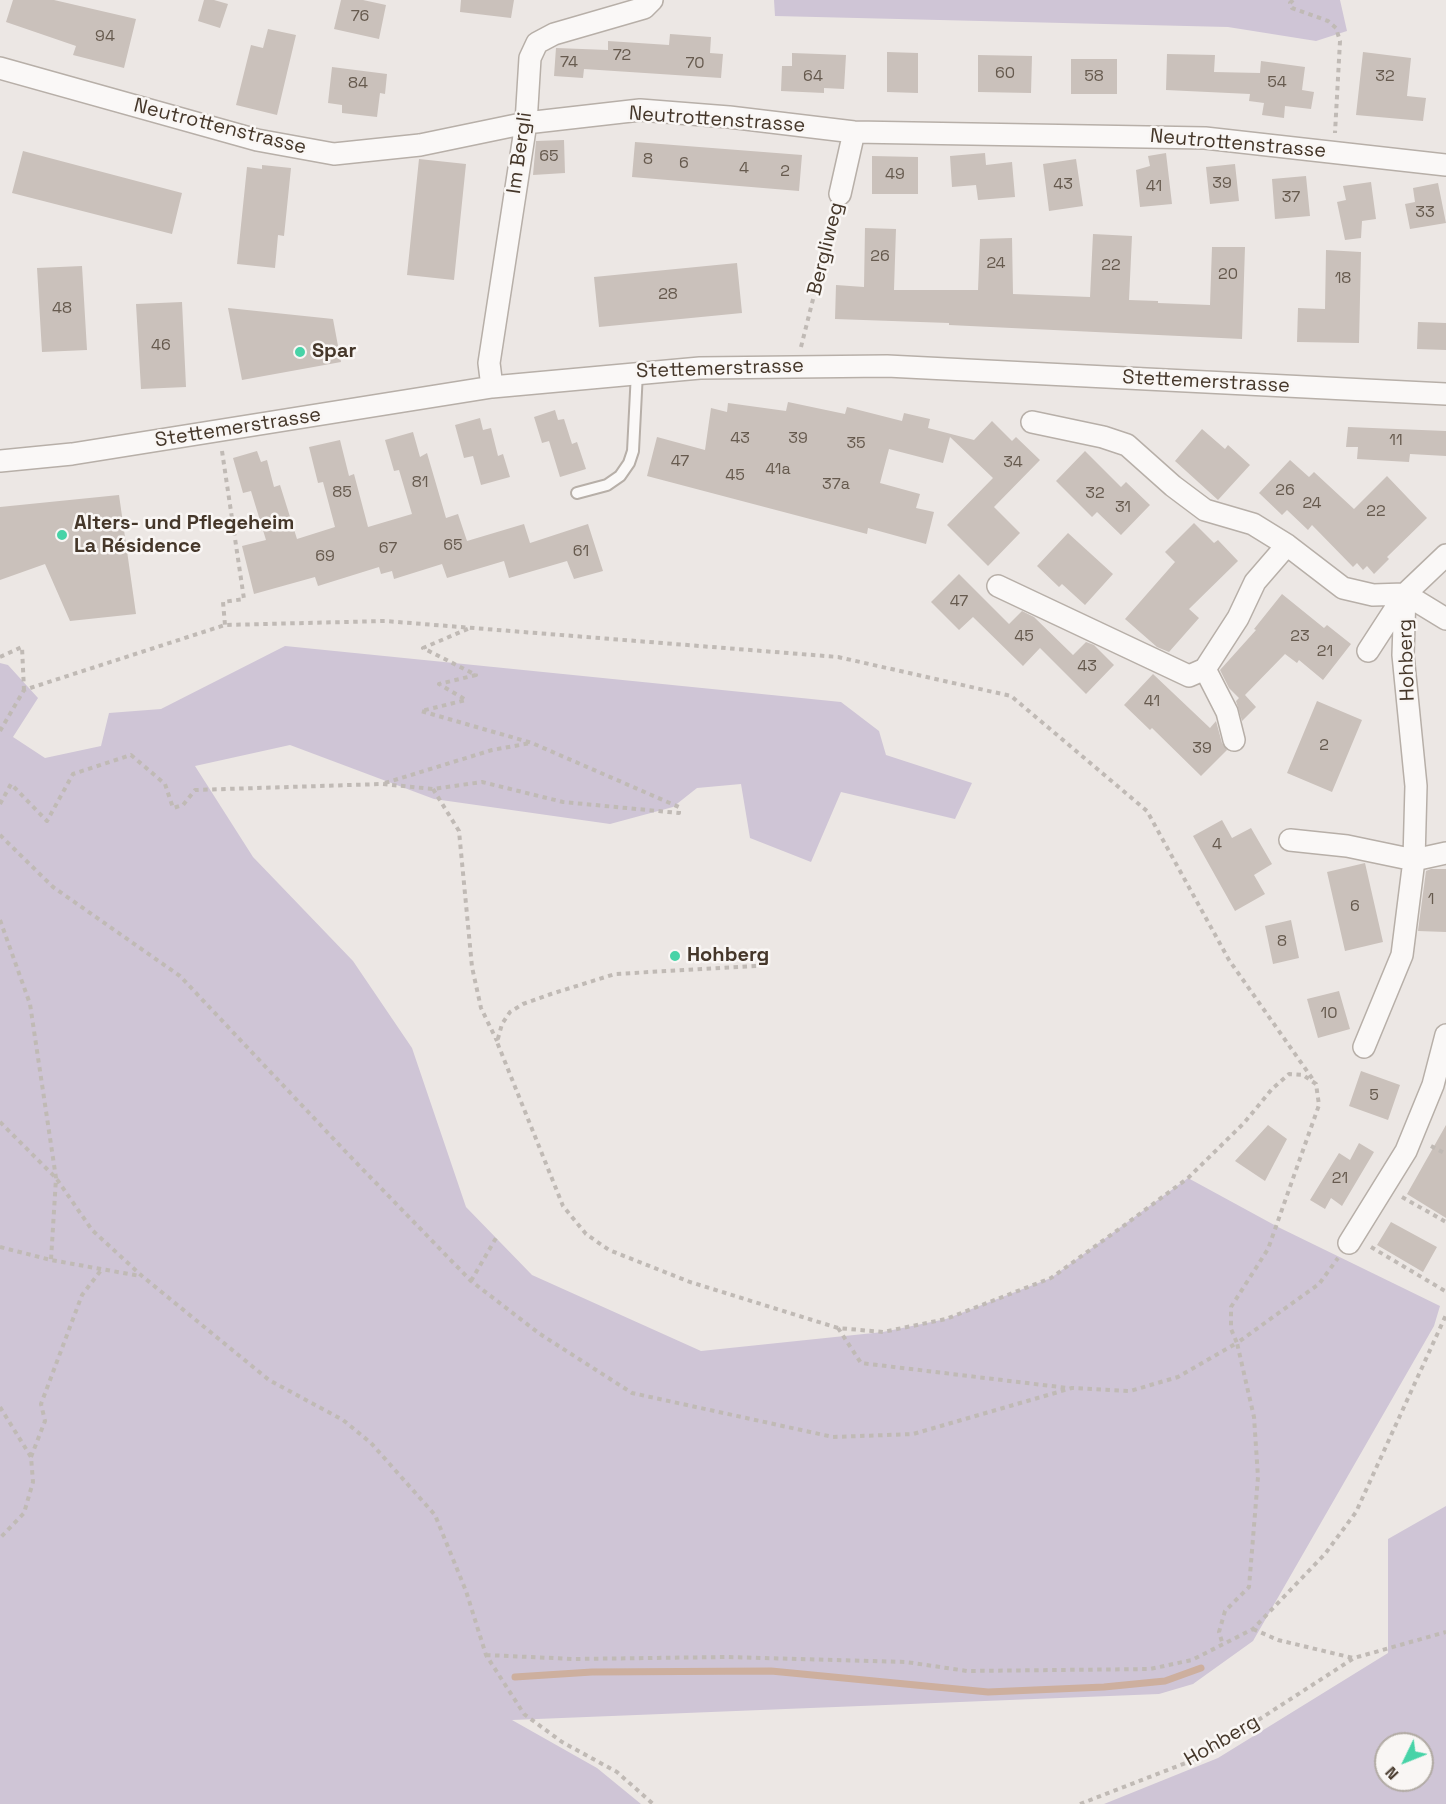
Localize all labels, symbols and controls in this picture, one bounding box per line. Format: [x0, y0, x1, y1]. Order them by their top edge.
house number: 76 [351, 7, 369, 27]
house number: 94 [95, 27, 115, 47]
house number: 72 [613, 46, 631, 66]
house number: 74 [560, 53, 578, 73]
house number: 70 [685, 54, 705, 74]
house number: 60 [995, 64, 1015, 84]
house number: 64 [803, 67, 823, 87]
house number: 58 [1084, 67, 1104, 87]
house number: 32 [1375, 67, 1395, 87]
house number: 54 [1267, 73, 1287, 93]
house number: 84 [348, 74, 368, 94]
street label: Neutrottenstrasse [131, 94, 309, 160]
street label: Neutrottenstrasse [628, 102, 806, 138]
street label: Im Bergli [502, 111, 538, 195]
street label: Neutrottenstrasse [1149, 124, 1327, 164]
house number: 65 [539, 147, 559, 167]
house number: 8 [643, 150, 653, 170]
house number: 6 [679, 154, 689, 174]
house number: 4 [739, 159, 749, 179]
house number: 2 [780, 162, 790, 182]
house number: 49 [885, 165, 905, 185]
house number: 39 [1212, 174, 1232, 194]
house number: 43 [1053, 175, 1073, 195]
house number: 41 [1146, 177, 1162, 197]
house number: 37 [1282, 188, 1300, 208]
street label: Bergliweg [803, 200, 849, 298]
house number: 33 [1415, 203, 1435, 223]
house number: 26 [870, 247, 890, 267]
house number: 24 [986, 254, 1006, 274]
house number: 22 [1101, 256, 1121, 276]
house number: 20 [1218, 265, 1238, 285]
house number: 18 [1335, 269, 1351, 289]
house number: 28 [658, 285, 678, 305]
house number: 48 [52, 299, 72, 319]
house number: 46 [151, 336, 171, 356]
place label: Spar [312, 340, 356, 364]
marker: Spar [293, 345, 307, 359]
street label: Stettemerstrasse [636, 354, 804, 384]
street label: Stettemerstrasse [1122, 366, 1290, 398]
street label: Stettemerstrasse [153, 403, 323, 453]
house number: 43 [730, 429, 750, 449]
house number: 39 [788, 429, 808, 449]
house number: 11 [1389, 431, 1403, 451]
house number: 35 [846, 434, 866, 454]
house number: 47 [671, 452, 689, 472]
house number: 34 [1003, 453, 1023, 473]
house number: 41a [765, 460, 791, 480]
house number: 45 [725, 466, 745, 486]
house number: 81 [412, 473, 428, 493]
house number: 37a [822, 475, 850, 495]
house number: 26 [1275, 481, 1295, 501]
house number: 85 [332, 483, 352, 503]
house number: 32 [1085, 484, 1105, 504]
house number: 24 [1302, 494, 1322, 514]
house number: 31 [1115, 498, 1131, 518]
house number: 22 [1366, 502, 1386, 522]
place label: Alters- und Pflegeheim La Résidence [74, 512, 294, 559]
marker: Alters- und Pflegeheim La Résidence [55, 528, 69, 542]
house number: 65 [443, 536, 463, 556]
house number: 67 [379, 539, 397, 559]
house number: 61 [573, 542, 589, 562]
house number: 69 [315, 547, 335, 567]
house number: 47 [950, 592, 968, 612]
street label: Hohberg [1394, 618, 1420, 702]
house number: 45 [1014, 627, 1034, 647]
house number: 23 [1290, 627, 1310, 647]
house number: 21 [1317, 642, 1333, 662]
house number: 43 [1077, 657, 1097, 677]
house number: 41 [1144, 692, 1160, 712]
house number: 2 [1319, 736, 1329, 756]
house number: 39 [1192, 739, 1212, 759]
house number: 4 [1212, 835, 1222, 855]
house number: 1 [1428, 890, 1434, 910]
house number: 6 [1350, 897, 1360, 917]
house number: 8 [1277, 932, 1287, 952]
place label: Hohberg [687, 944, 769, 968]
marker: Hohberg [668, 949, 682, 963]
house number: 10 [1321, 1004, 1337, 1024]
house number: 5 [1369, 1086, 1379, 1106]
house number: 21 [1332, 1169, 1348, 1189]
street label: Hohberg [1180, 1710, 1264, 1772]
north arrow [1374, 1732, 1434, 1792]
text: N [1381, 1762, 1403, 1784]

